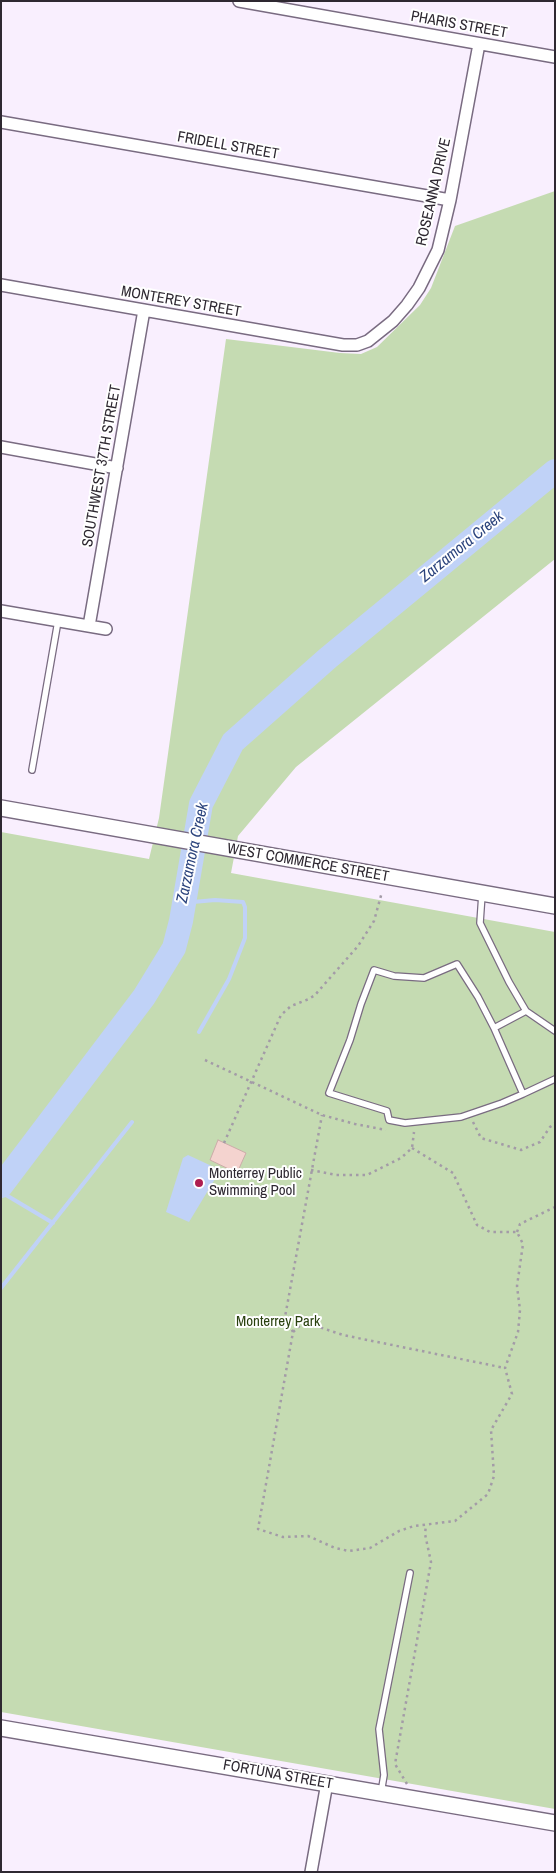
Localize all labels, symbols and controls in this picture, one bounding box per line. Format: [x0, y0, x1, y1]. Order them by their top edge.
street label: PHARIS STREET [409, 8, 509, 42]
street label: FRIDELL STREET [176, 128, 280, 164]
street label: ROSEANNA DRIVE [413, 136, 455, 248]
street label: MONTEREY STREET [120, 283, 242, 321]
street label: SOUTHWEST 37TH STREET [79, 384, 125, 548]
water label: Zarzamora Creek [416, 507, 508, 587]
water label: Zarzamora Creek [173, 801, 213, 905]
street label: WEST COMMERCE STREET [226, 840, 390, 886]
place label: Monterrey Public Swimming Pool [209, 1165, 302, 1200]
marker: Monterrey Public Swimming Pool [193, 1177, 205, 1189]
park label: Monterrey Park [236, 1313, 320, 1331]
street label: FORTUNA STREET [222, 1756, 334, 1794]

